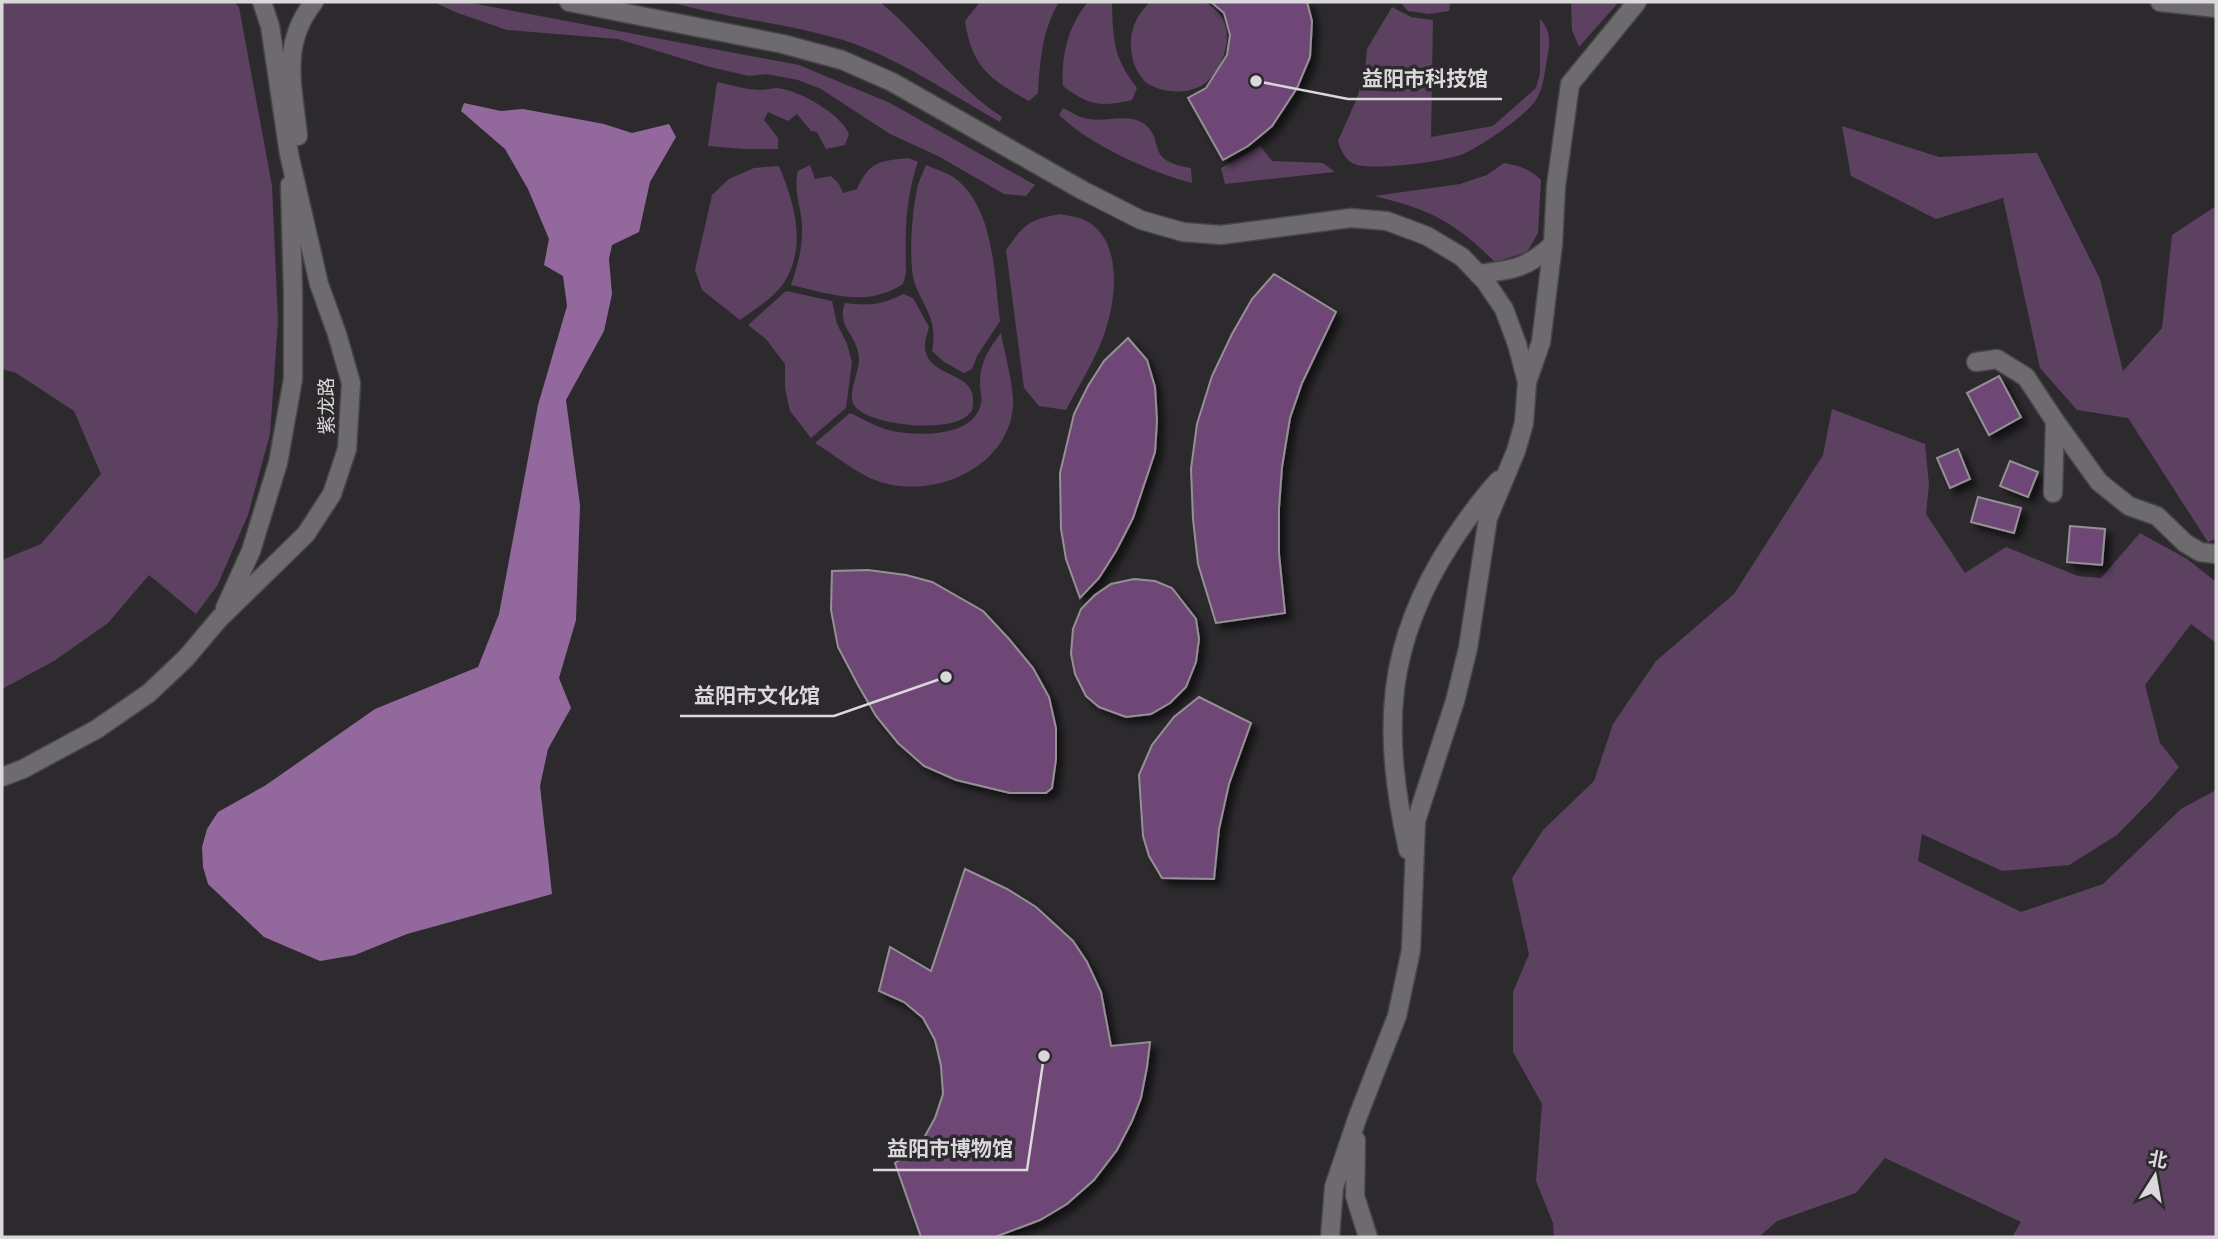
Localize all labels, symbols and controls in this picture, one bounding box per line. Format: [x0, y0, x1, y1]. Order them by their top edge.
callout: 益阳市科技馆 [1348, 57, 1502, 99]
text: 益阳市科技馆 [1362, 65, 1488, 91]
street label: 紫龙路 [314, 377, 338, 435]
callout: 益阳市文化馆 [680, 674, 834, 716]
text: 益阳市文化馆 [694, 682, 820, 708]
callout: 益阳市博物馆 [873, 1128, 1027, 1170]
text: 益阳市博物馆 [887, 1135, 1013, 1161]
north arrow [2120, 1141, 2190, 1211]
text: 北 [2147, 1146, 2170, 1173]

